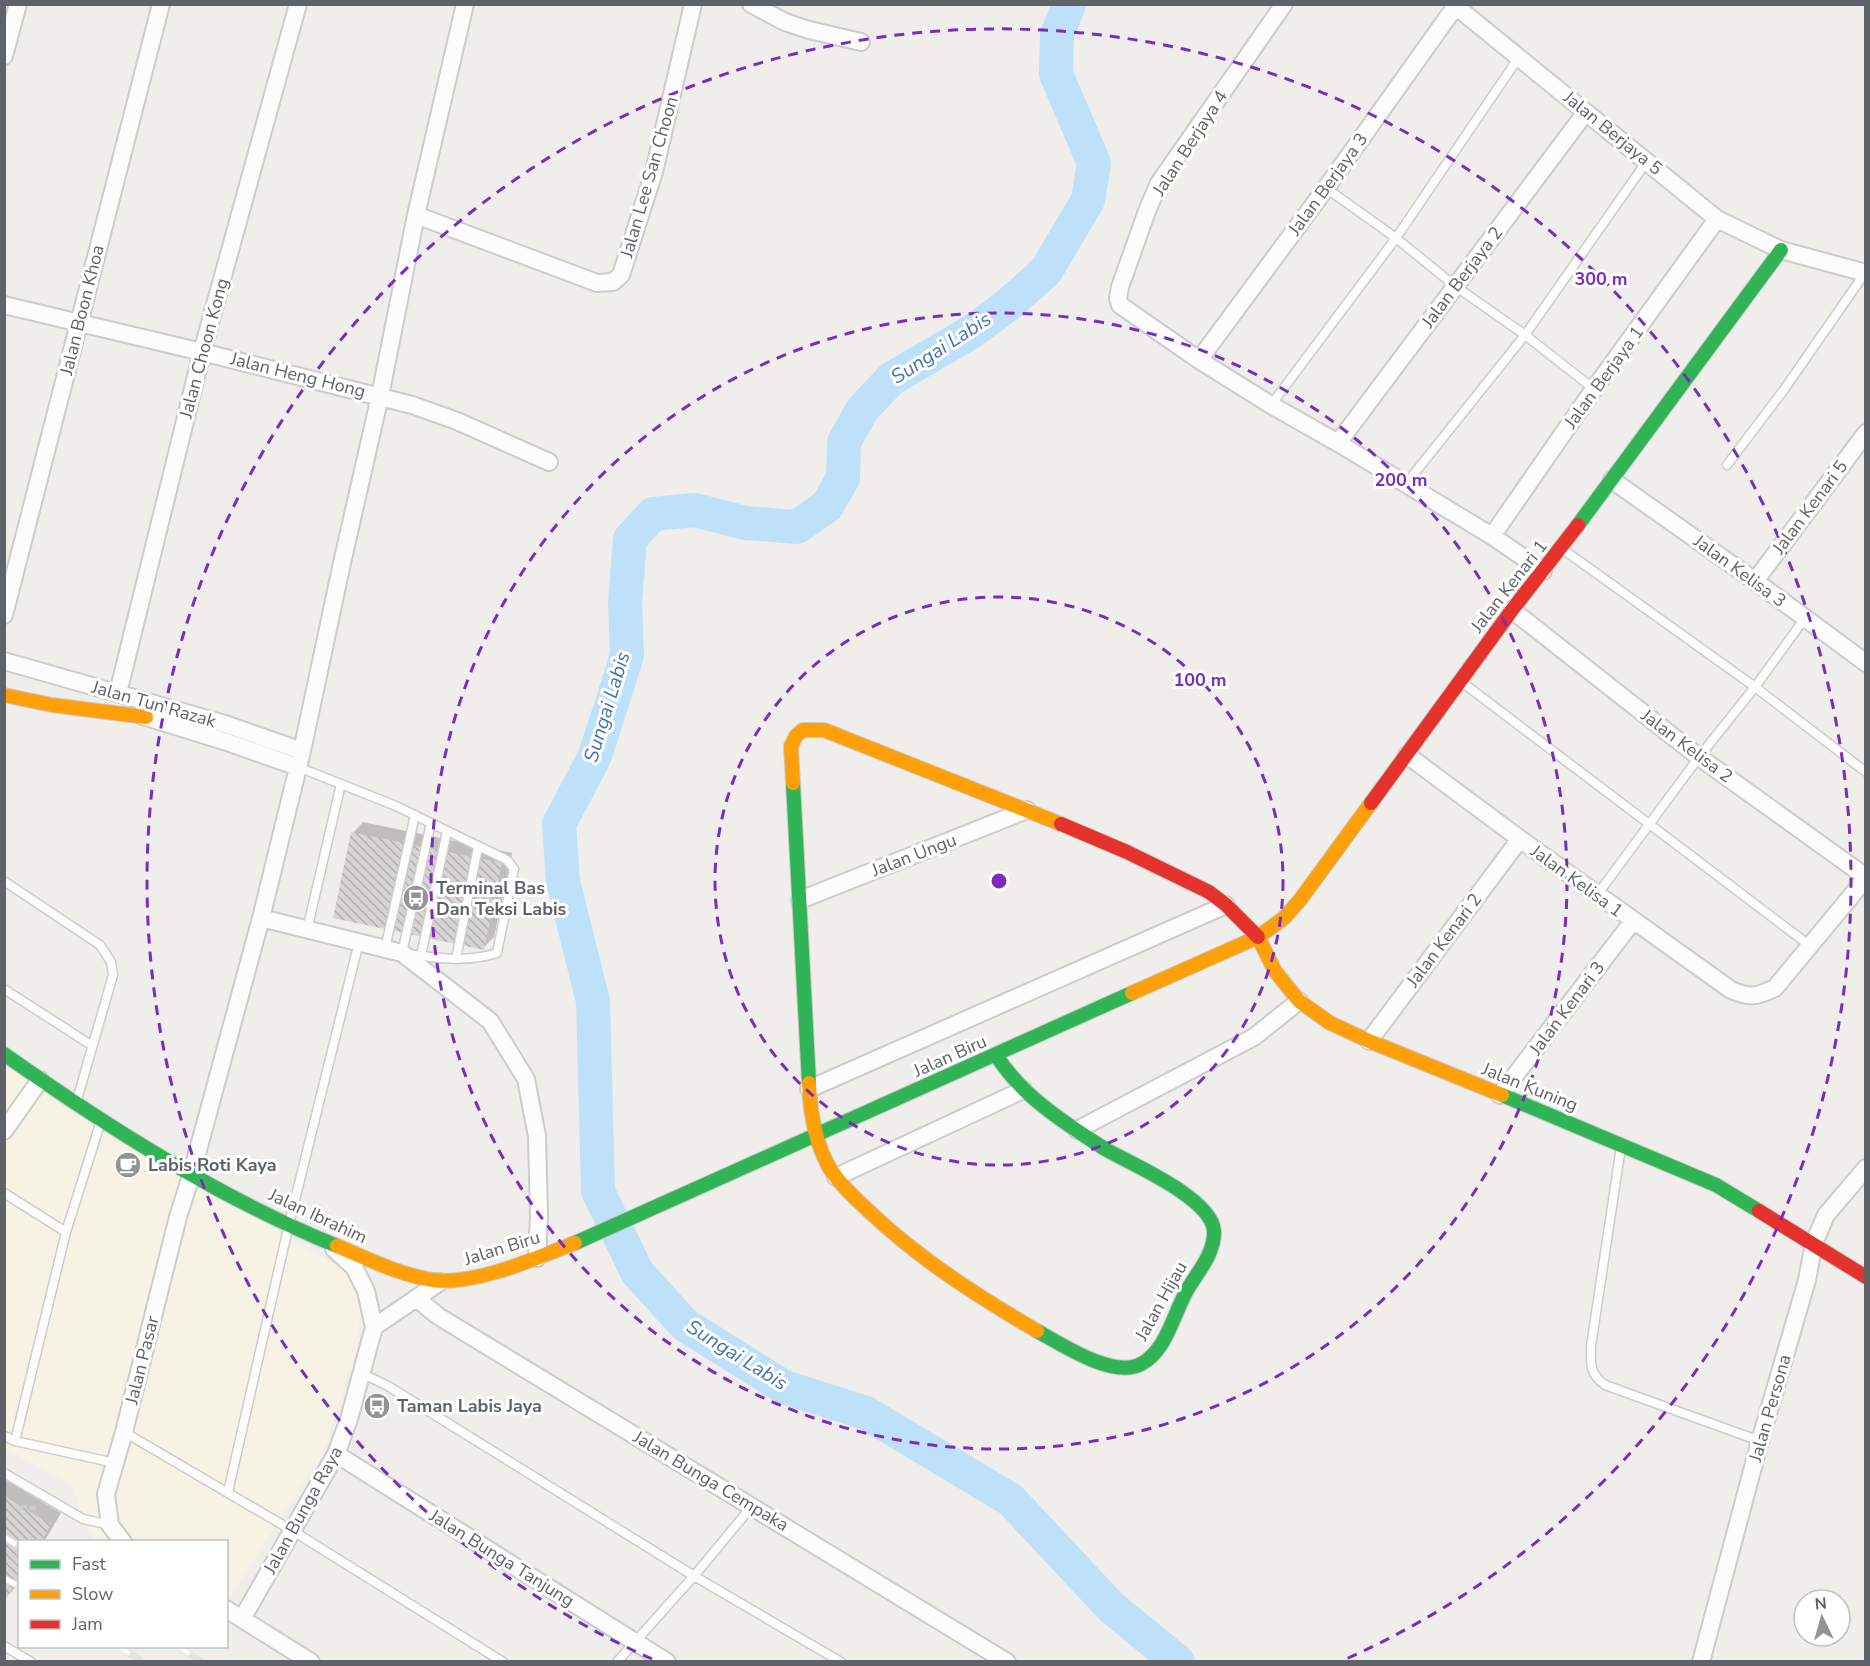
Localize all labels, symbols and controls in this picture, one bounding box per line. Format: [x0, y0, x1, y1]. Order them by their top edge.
street label: Jalan Berjaya 5 [1558, 85, 1668, 180]
street label: Jalan Berjaya 4 [1146, 86, 1233, 201]
street label: Jalan Lee San Choon [614, 94, 683, 261]
street label: Jalan Berjaya 3 [1282, 128, 1373, 241]
street label: Jalan Berjaya 2 [1415, 221, 1508, 333]
street label: Jalan Boon Khoa [54, 242, 110, 378]
text: 300 m [1574, 267, 1628, 291]
street label: Jalan Choon Kong [173, 275, 234, 422]
water label: Sungai Labis [886, 306, 996, 390]
street label: Jalan Berjaya 1 [1558, 321, 1649, 434]
street label: Jalan Heng Hong [227, 346, 368, 403]
street label: Jalan Kenari 5 [1766, 455, 1853, 560]
text: 200 m [1374, 468, 1428, 492]
street label: Jalan Kelisa 3 [1688, 529, 1791, 613]
street label: Jalan Kenari 1 [1465, 535, 1553, 638]
water label: Sungai Labis [577, 648, 637, 766]
text: 100 m [1173, 668, 1227, 692]
street label: Jalan Tun Razak [88, 675, 220, 733]
street label: Jalan Kelisa 2 [1636, 703, 1738, 788]
street label: Jalan Ungu [867, 828, 960, 883]
street label: Jalan Kelisa 1 [1525, 839, 1628, 923]
centre of rings [989, 871, 1009, 891]
place label: Terminal Bas Dan Teksi Labis [436, 876, 567, 921]
bus stop icon: Terminal Bas Dan Teksi Labis [401, 883, 431, 913]
street label: Jalan Kenari 2 [1400, 888, 1487, 993]
street label: Jalan Kenari 3 [1523, 956, 1610, 1061]
street label: Jalan Biru [909, 1029, 991, 1083]
street label: Jalan Kuning [1478, 1056, 1582, 1117]
cafe icon: Labis Roti Kaya [113, 1150, 143, 1180]
place label: Labis Roti Kaya [148, 1153, 277, 1177]
street label: Jalan Ibrahim [264, 1182, 371, 1249]
street label: Jalan Biru [460, 1225, 543, 1271]
street label: Jalan Hijau [1129, 1257, 1193, 1346]
street label: Jalan Pasar [119, 1313, 165, 1408]
water label: Sungai Labis [681, 1313, 793, 1397]
street label: Jalan Persona [1743, 1352, 1797, 1465]
bus stop icon: Taman Labis Jaya [362, 1391, 392, 1421]
place label: Taman Labis Jaya [397, 1394, 542, 1418]
street label: Jalan Bunga Cempaka [628, 1425, 793, 1537]
street label: Jalan Bunga Raya [258, 1442, 348, 1579]
street label: Jalan Bunga Tanjung [424, 1503, 579, 1612]
legend [18, 1540, 228, 1648]
text: Fast [72, 1552, 107, 1576]
text: Slow [72, 1582, 113, 1606]
north arrow [1792, 1588, 1852, 1648]
text: N [1814, 1593, 1828, 1616]
text: Jam [71, 1612, 103, 1636]

